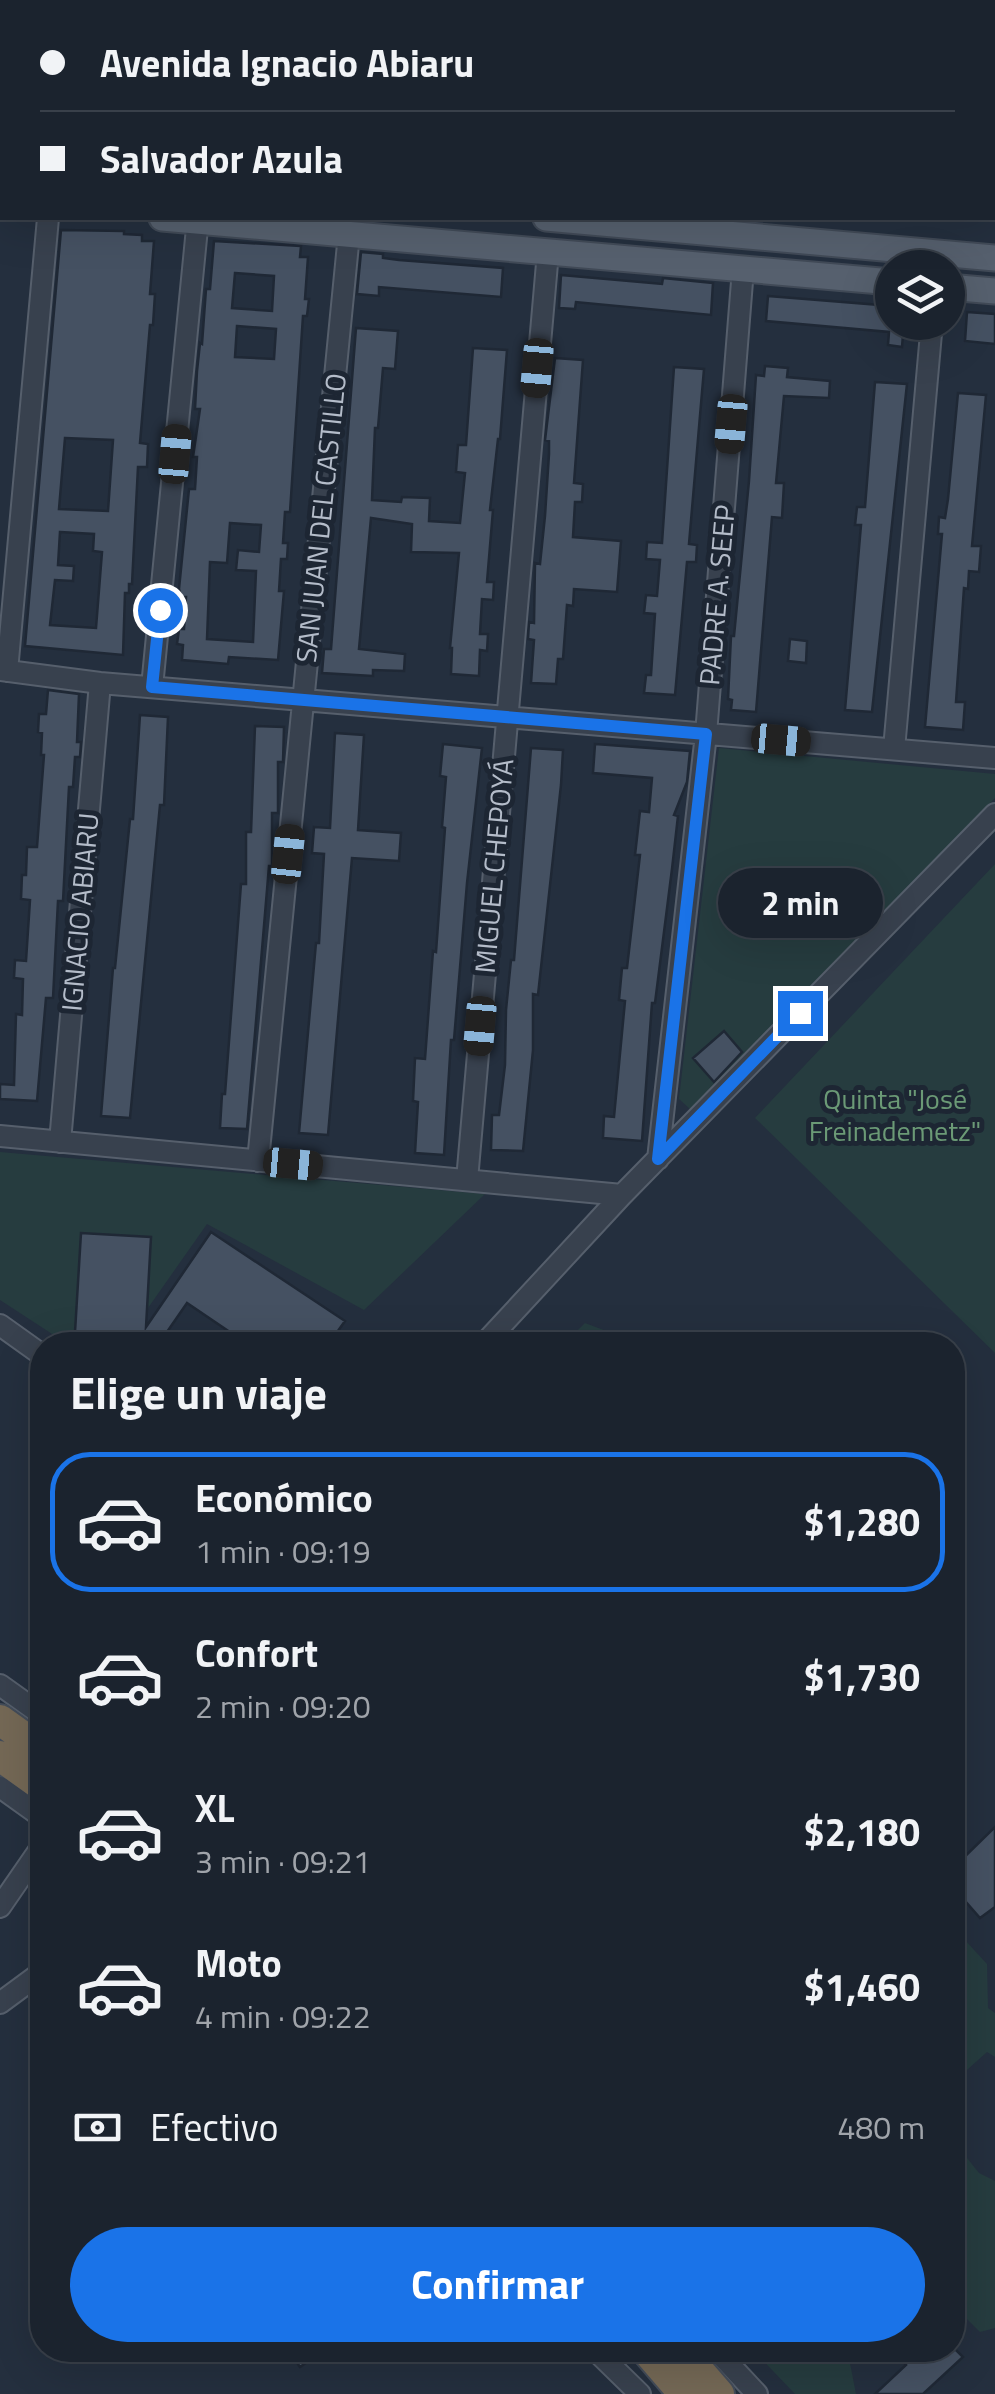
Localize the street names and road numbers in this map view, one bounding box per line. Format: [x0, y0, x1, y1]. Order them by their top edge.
street label: SAN JUAN DEL CASTILLO [284, 371, 357, 665]
street label: PADRE A. SEEP [687, 503, 746, 687]
street label: MIGUEL CHEPOYÁ [463, 757, 524, 975]
street label: IGNACIO ABIARU [49, 811, 110, 1013]

